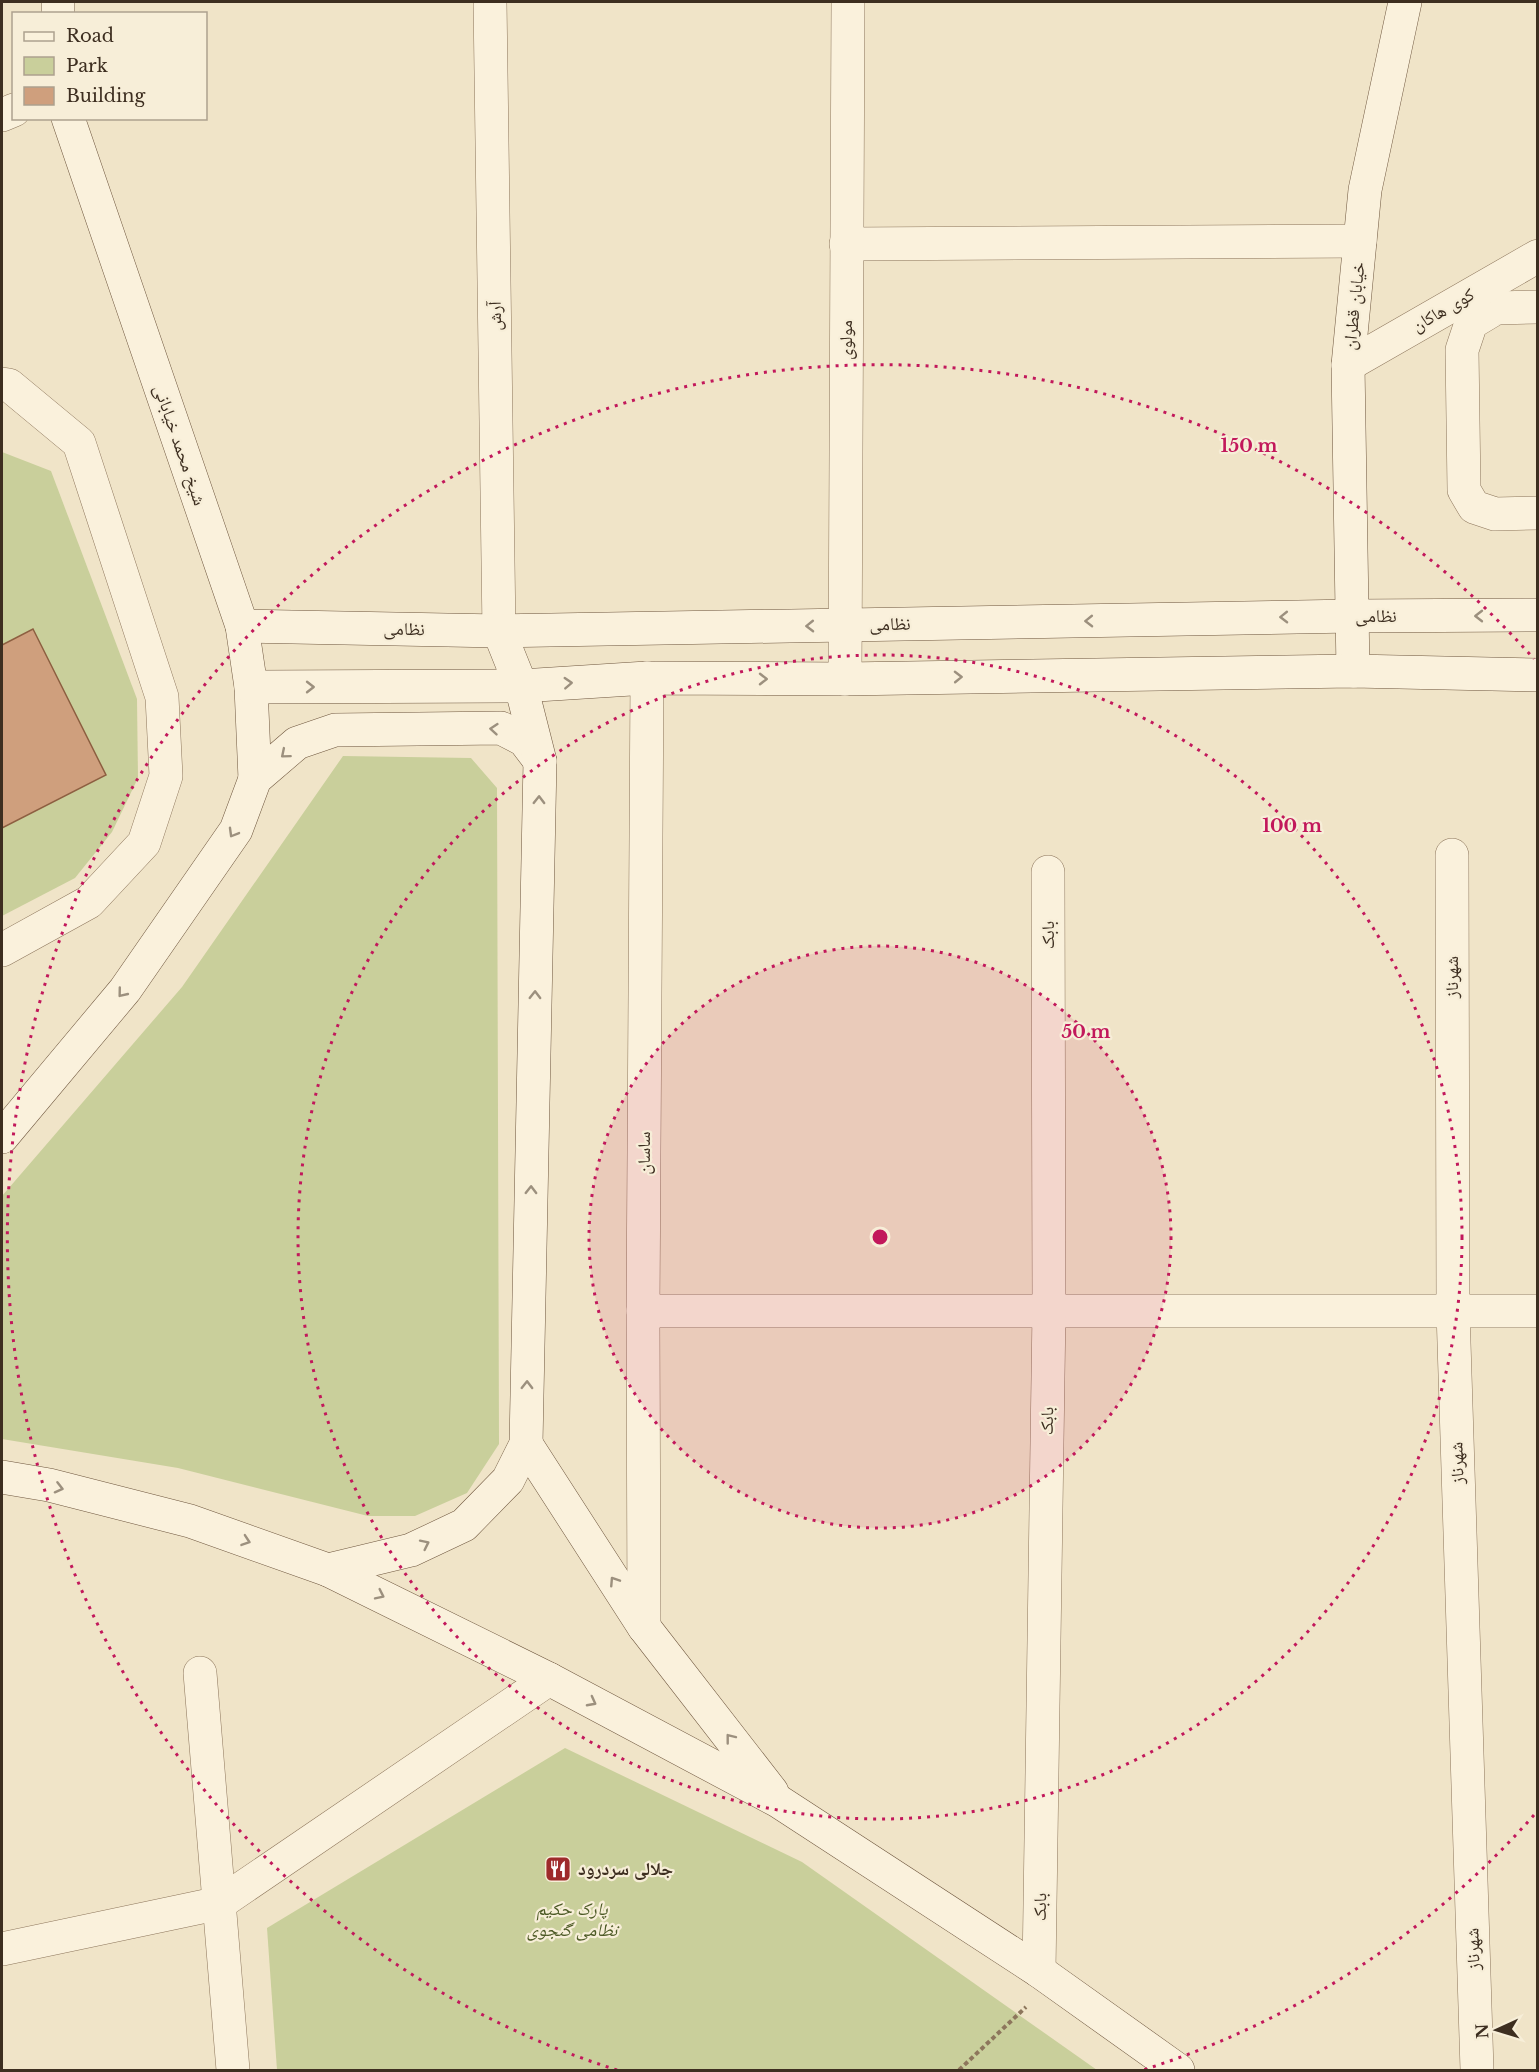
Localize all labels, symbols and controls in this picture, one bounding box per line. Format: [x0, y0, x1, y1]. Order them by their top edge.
legend [12, 12, 207, 120]
text: Road [66, 25, 114, 47]
text: Park [66, 55, 108, 77]
text: Building [66, 85, 145, 107]
street label: خیابان قطران [1338, 261, 1370, 351]
street label: کوی هاکان [1408, 283, 1479, 337]
street label: آرش [484, 301, 506, 331]
street label: مولوی [835, 320, 857, 360]
street label: شیخ محمد خیابانی [148, 382, 211, 509]
text: 150 m [1221, 435, 1278, 457]
street label: نظامی [1355, 605, 1397, 627]
one-way arrow [1475, 610, 1484, 622]
one-way arrow [1280, 611, 1289, 623]
street label: نظامی [869, 613, 911, 635]
one-way arrow [1085, 615, 1094, 627]
street label: نظامی [383, 618, 425, 640]
one-way arrow [806, 620, 815, 632]
one-way arrow [953, 671, 962, 683]
one-way arrow [758, 673, 767, 685]
one-way arrow [563, 677, 572, 690]
one-way arrow [305, 681, 314, 693]
one-way arrow [490, 723, 499, 736]
one-way arrow [281, 747, 292, 758]
one-way arrow [533, 796, 546, 805]
text: 100 m [1262, 815, 1322, 837]
one-way arrow [229, 827, 240, 837]
street label: بابک [1037, 921, 1059, 949]
street label: شهرناز [1441, 956, 1463, 999]
one-way arrow [118, 986, 129, 997]
one-way arrow [529, 991, 541, 1000]
text: 50 m [1062, 1021, 1111, 1043]
street label: ساسان [633, 1131, 655, 1175]
one-way arrow [525, 1186, 537, 1195]
centre of rings [870, 1227, 890, 1247]
one-way arrow [521, 1381, 533, 1390]
street label: بابک [1036, 1407, 1058, 1435]
street label: شهرناز [1445, 1441, 1469, 1486]
one-way arrow [54, 1480, 64, 1493]
one-way arrow [241, 1533, 251, 1546]
one-way arrow [418, 1540, 429, 1551]
one-way arrow [610, 1577, 622, 1587]
one-way arrow [374, 1588, 385, 1600]
one-way arrow [586, 1695, 596, 1706]
one-way arrow [726, 1734, 737, 1745]
restaurant icon: جلالی سردرود [543, 1854, 573, 1884]
place label: جلالی سردرود [578, 1858, 674, 1880]
street label: بابک [1029, 1893, 1051, 1921]
park label: پارک حکیم نظامی گنجوی [527, 1898, 621, 1941]
street label: شهرناز [1461, 1927, 1485, 1972]
north arrow [1467, 2000, 1527, 2060]
text: N [1472, 2023, 1493, 2039]

